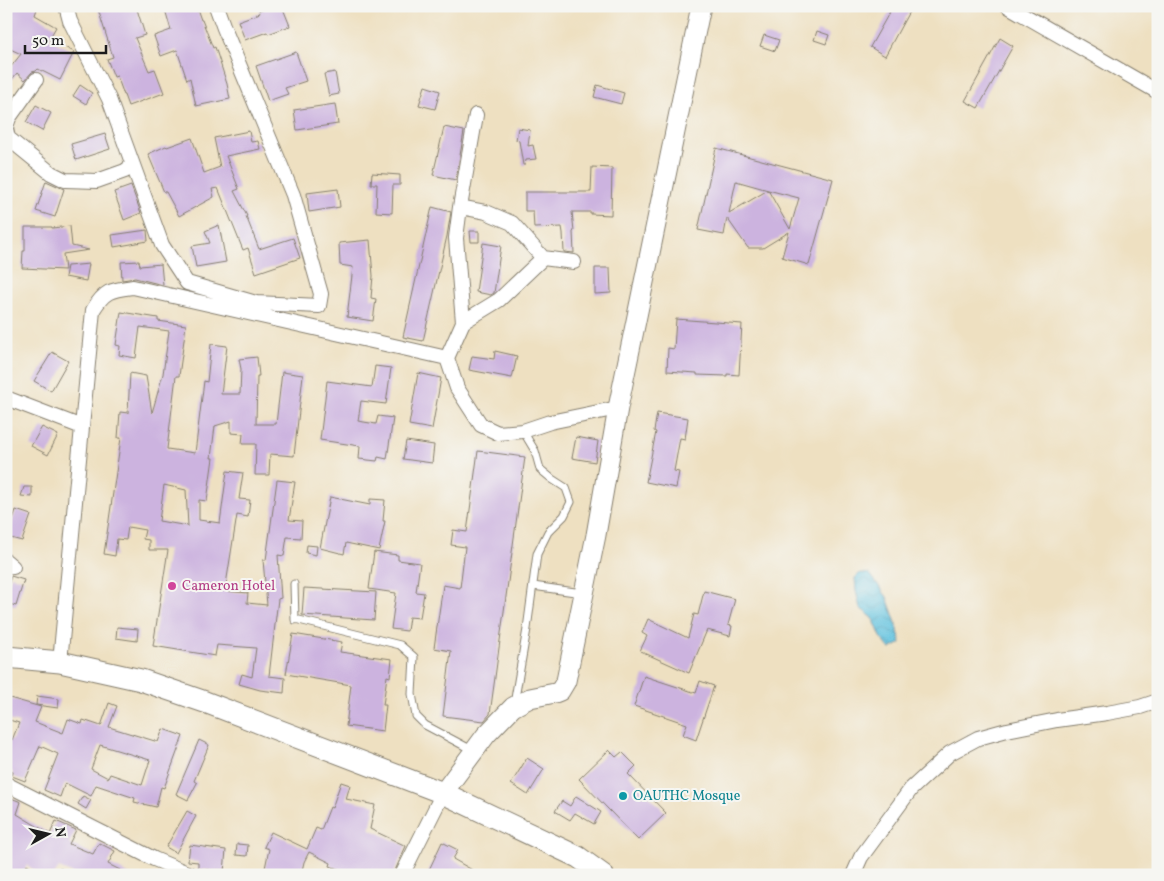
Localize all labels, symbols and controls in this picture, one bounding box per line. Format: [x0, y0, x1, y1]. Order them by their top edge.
scale bar [25, 22, 106, 54]
text: 50 m [32, 31, 64, 52]
place label: Cameron Hotel [182, 577, 275, 596]
marker: Cameron Hotel [166, 580, 178, 592]
place label: OAUTHC Mosque [633, 787, 741, 806]
marker: OAUTHC Mosque [617, 790, 629, 802]
north arrow [22, 808, 72, 858]
text: N [49, 826, 70, 839]

